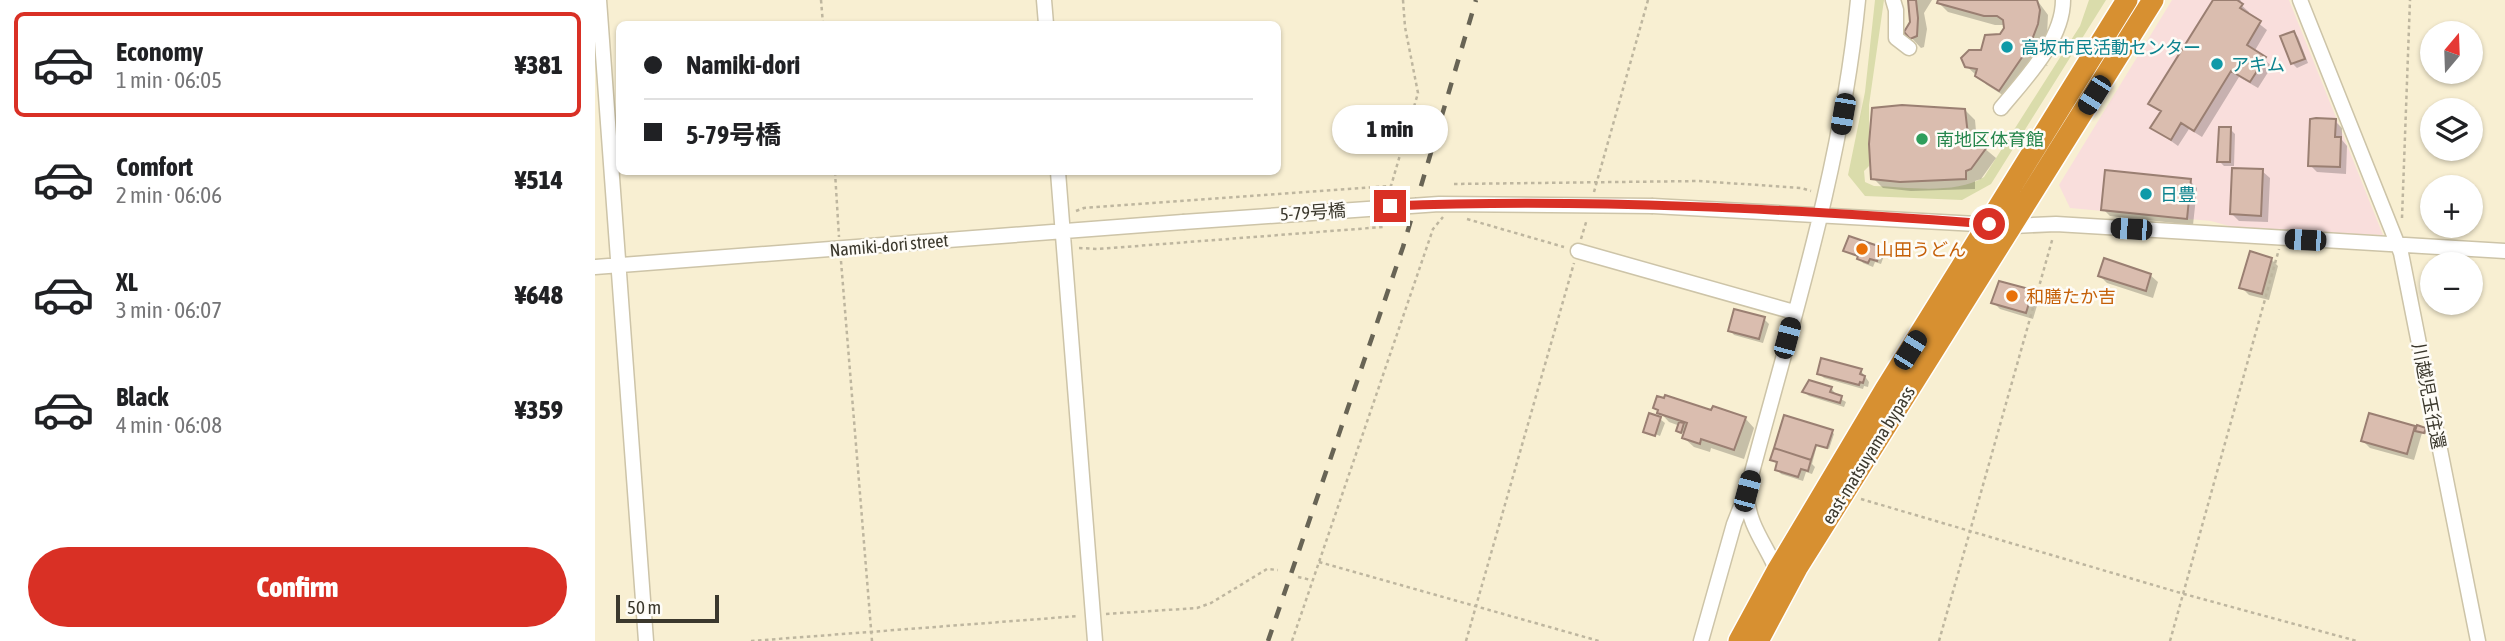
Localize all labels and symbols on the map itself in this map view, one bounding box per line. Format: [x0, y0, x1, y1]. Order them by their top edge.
north arrow [2420, 21, 2483, 84]
place label: 高坂市民活動センター [2021, 37, 2201, 58]
marker: 高坂市民活動センター [1999, 39, 2015, 55]
place label: アキム [2231, 54, 2285, 75]
marker: アキム [2209, 56, 2225, 72]
car [2074, 72, 2115, 118]
car [1830, 91, 1857, 137]
callout: 1 min [1332, 104, 1448, 154]
place label: 南地区体育館 [1936, 129, 2044, 150]
marker: 南地区体育館 [1914, 131, 1930, 147]
place label: 日豊 [2160, 184, 2196, 205]
marker: 日豊 [2138, 186, 2154, 202]
route end [1374, 190, 1406, 222]
street label: 5-79号橋 [1279, 199, 1347, 225]
route start [1973, 208, 2005, 240]
car [2110, 217, 2153, 241]
car [2284, 228, 2327, 252]
street label: Namiki-dori street [829, 229, 949, 261]
place label: 山田うどん [1876, 239, 1966, 260]
marker: 山田うどん [1854, 241, 1870, 257]
place label: 和膳たか吉 [2026, 286, 2116, 307]
marker: 和膳たか吉 [2004, 288, 2020, 304]
car [1772, 315, 1803, 361]
car [1890, 327, 1931, 373]
street label: 川越児玉往還 [2408, 341, 2450, 451]
street label: east-matsuyama bypass [1817, 382, 1919, 528]
car [1732, 468, 1763, 514]
scale bar [616, 592, 719, 624]

